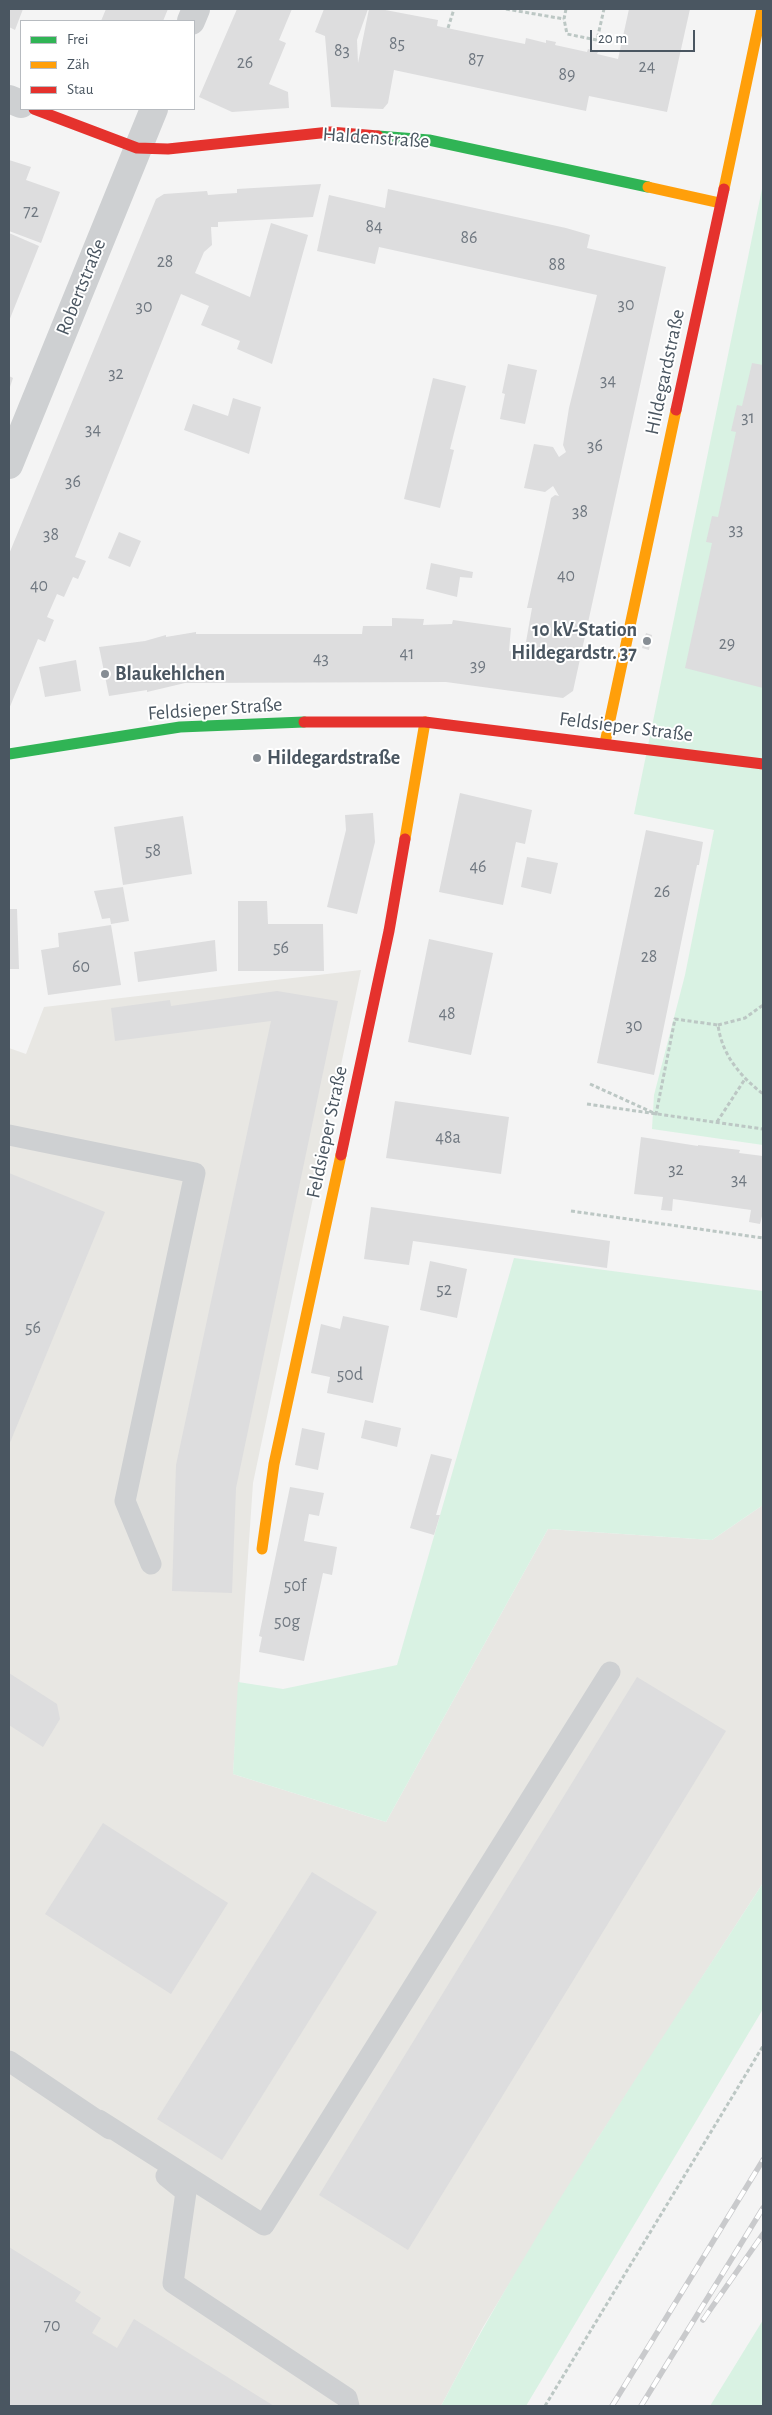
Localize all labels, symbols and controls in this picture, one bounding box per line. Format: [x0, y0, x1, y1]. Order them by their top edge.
legend [20, 20, 195, 110]
scale bar [592, 20, 697, 52]
text: 20 m [598, 31, 627, 46]
text: Frei [67, 32, 88, 47]
house number: 85 [389, 33, 405, 55]
house number: 83 [334, 40, 350, 62]
house number: 87 [468, 49, 484, 71]
house number: 26 [237, 52, 253, 74]
house number: 24 [639, 56, 655, 78]
text: Zäh [67, 57, 90, 72]
house number: 89 [559, 64, 575, 86]
text: Stau [67, 82, 93, 97]
street label: Haldenstraße [322, 122, 430, 154]
house number: 72 [23, 201, 39, 223]
house number: 84 [365, 216, 383, 238]
house number: 86 [461, 227, 477, 249]
street label: Robertstraße [51, 235, 111, 339]
house number: 28 [157, 251, 173, 273]
house number: 88 [548, 254, 566, 276]
house number: 30 [618, 294, 634, 316]
house number: 30 [136, 296, 152, 318]
street label: Hildegardstraße [640, 307, 690, 437]
house number: 32 [108, 363, 124, 385]
house number: 34 [600, 370, 616, 392]
house number: 31 [741, 407, 755, 429]
house number: 34 [85, 419, 101, 441]
house number: 36 [587, 435, 603, 457]
house number: 36 [65, 471, 81, 493]
house number: 38 [572, 501, 588, 523]
house number: 33 [729, 519, 743, 541]
house number: 38 [43, 524, 59, 546]
house number: 40 [557, 565, 575, 587]
house number: 40 [30, 575, 48, 597]
place label: 10 kV-Station Hildegardstr. 37 [511, 618, 637, 665]
house number: 29 [719, 633, 735, 655]
marker: 10 kV-Station Hildegardstr. 37 [641, 635, 653, 647]
house number: 41 [400, 643, 414, 665]
house number: 43 [313, 648, 329, 670]
house number: 39 [470, 655, 486, 677]
place label: Blaukehlchen [115, 662, 225, 686]
marker: Blaukehlchen [99, 668, 111, 680]
street label: Feldsieper Straße [147, 692, 283, 726]
street label: Feldsieper Straße [558, 707, 694, 747]
place label: Hildegardstraße [267, 746, 400, 770]
marker: Hildegardstraße [251, 752, 263, 764]
house number: 58 [145, 840, 161, 862]
house number: 46 [469, 856, 487, 878]
house number: 26 [654, 881, 670, 903]
house number: 56 [273, 937, 289, 959]
house number: 28 [641, 946, 657, 968]
house number: 60 [72, 956, 90, 978]
house number: 48 [438, 1003, 456, 1025]
house number: 30 [626, 1015, 642, 1037]
street label: Feldsieper Straße [301, 1064, 353, 1200]
house number: 48a [435, 1127, 461, 1149]
house number: 32 [668, 1159, 684, 1181]
house number: 34 [731, 1169, 747, 1191]
house number: 52 [436, 1279, 452, 1301]
house number: 56 [25, 1317, 41, 1339]
house number: 50d [337, 1364, 363, 1386]
house number: 50f [284, 1575, 306, 1597]
house number: 50g [274, 1611, 300, 1633]
house number: 70 [43, 2315, 61, 2337]

